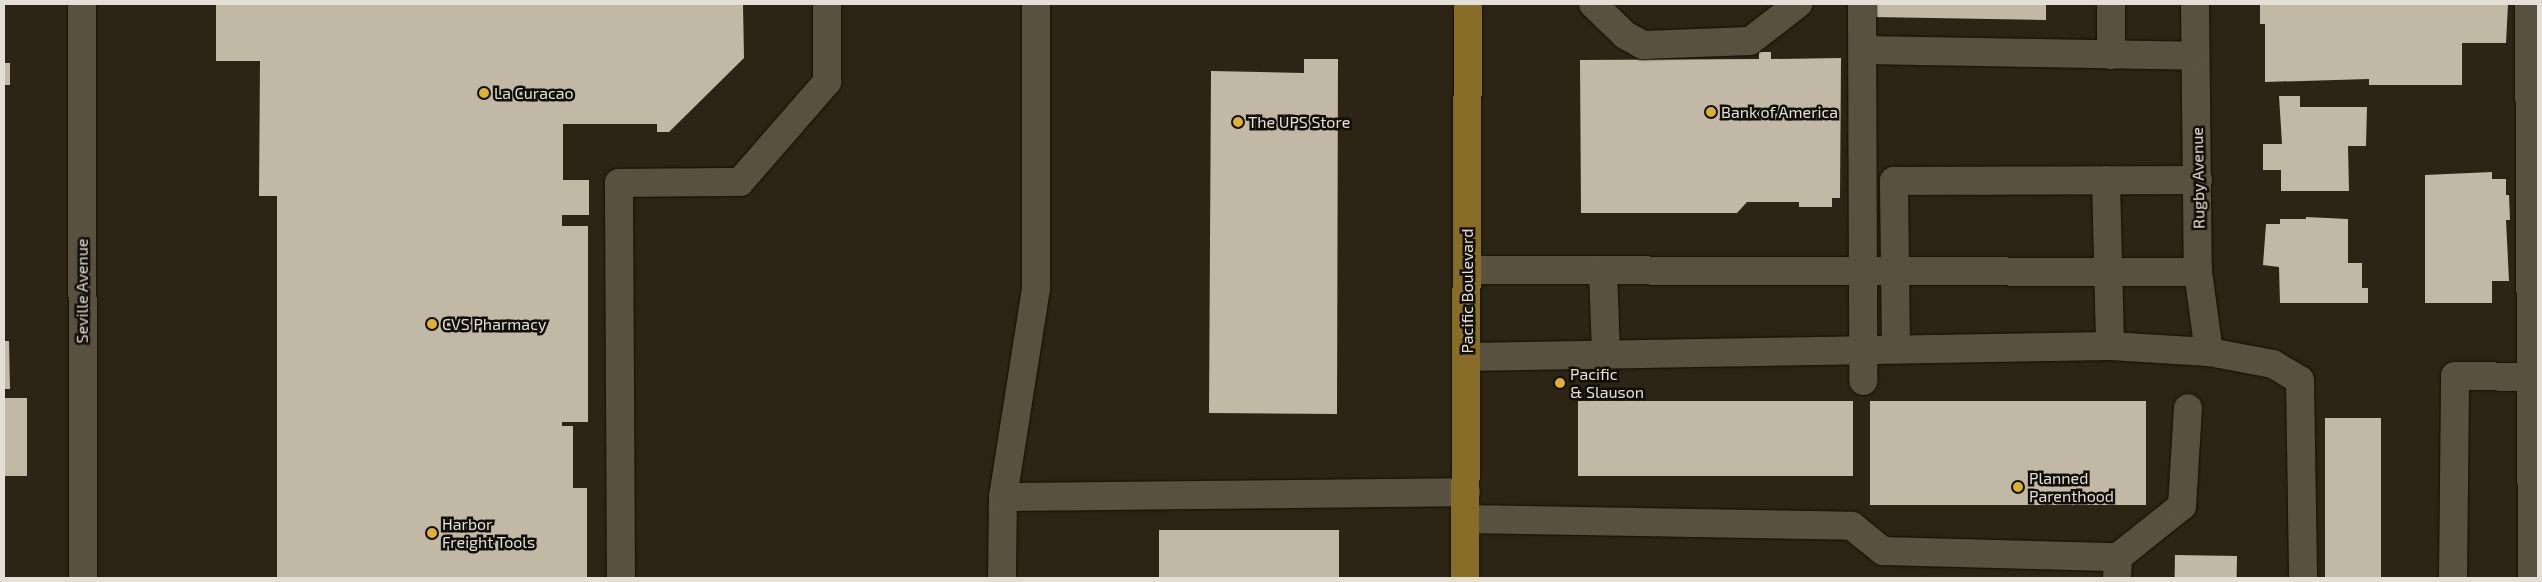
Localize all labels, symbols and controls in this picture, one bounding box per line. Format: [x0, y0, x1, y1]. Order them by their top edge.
place label: La Curacao [494, 83, 574, 103]
marker: La Curacao [478, 87, 490, 99]
place label: Bank of America [1721, 102, 1839, 122]
marker: Bank of America [1705, 106, 1717, 118]
place label: The UPS Store [1248, 112, 1350, 132]
marker: The UPS Store [1232, 116, 1244, 128]
street label: Rugby Avenue [2188, 127, 2208, 229]
street label: Pacific Boulevard [1457, 228, 1477, 354]
street label: Seville Avenue [72, 238, 92, 344]
place label: CVS Pharmacy [442, 314, 546, 334]
marker: CVS Pharmacy [426, 318, 438, 330]
place label: Pacific & Slauson [1570, 364, 1644, 402]
marker: Pacific & Slauson [1554, 377, 1566, 389]
place label: Planned Parenthood [2029, 468, 2114, 506]
marker: Planned Parenthood [2011, 480, 2025, 494]
place label: Harbor Freight Tools [442, 514, 536, 552]
marker: Harbor Freight Tools [426, 527, 438, 539]

